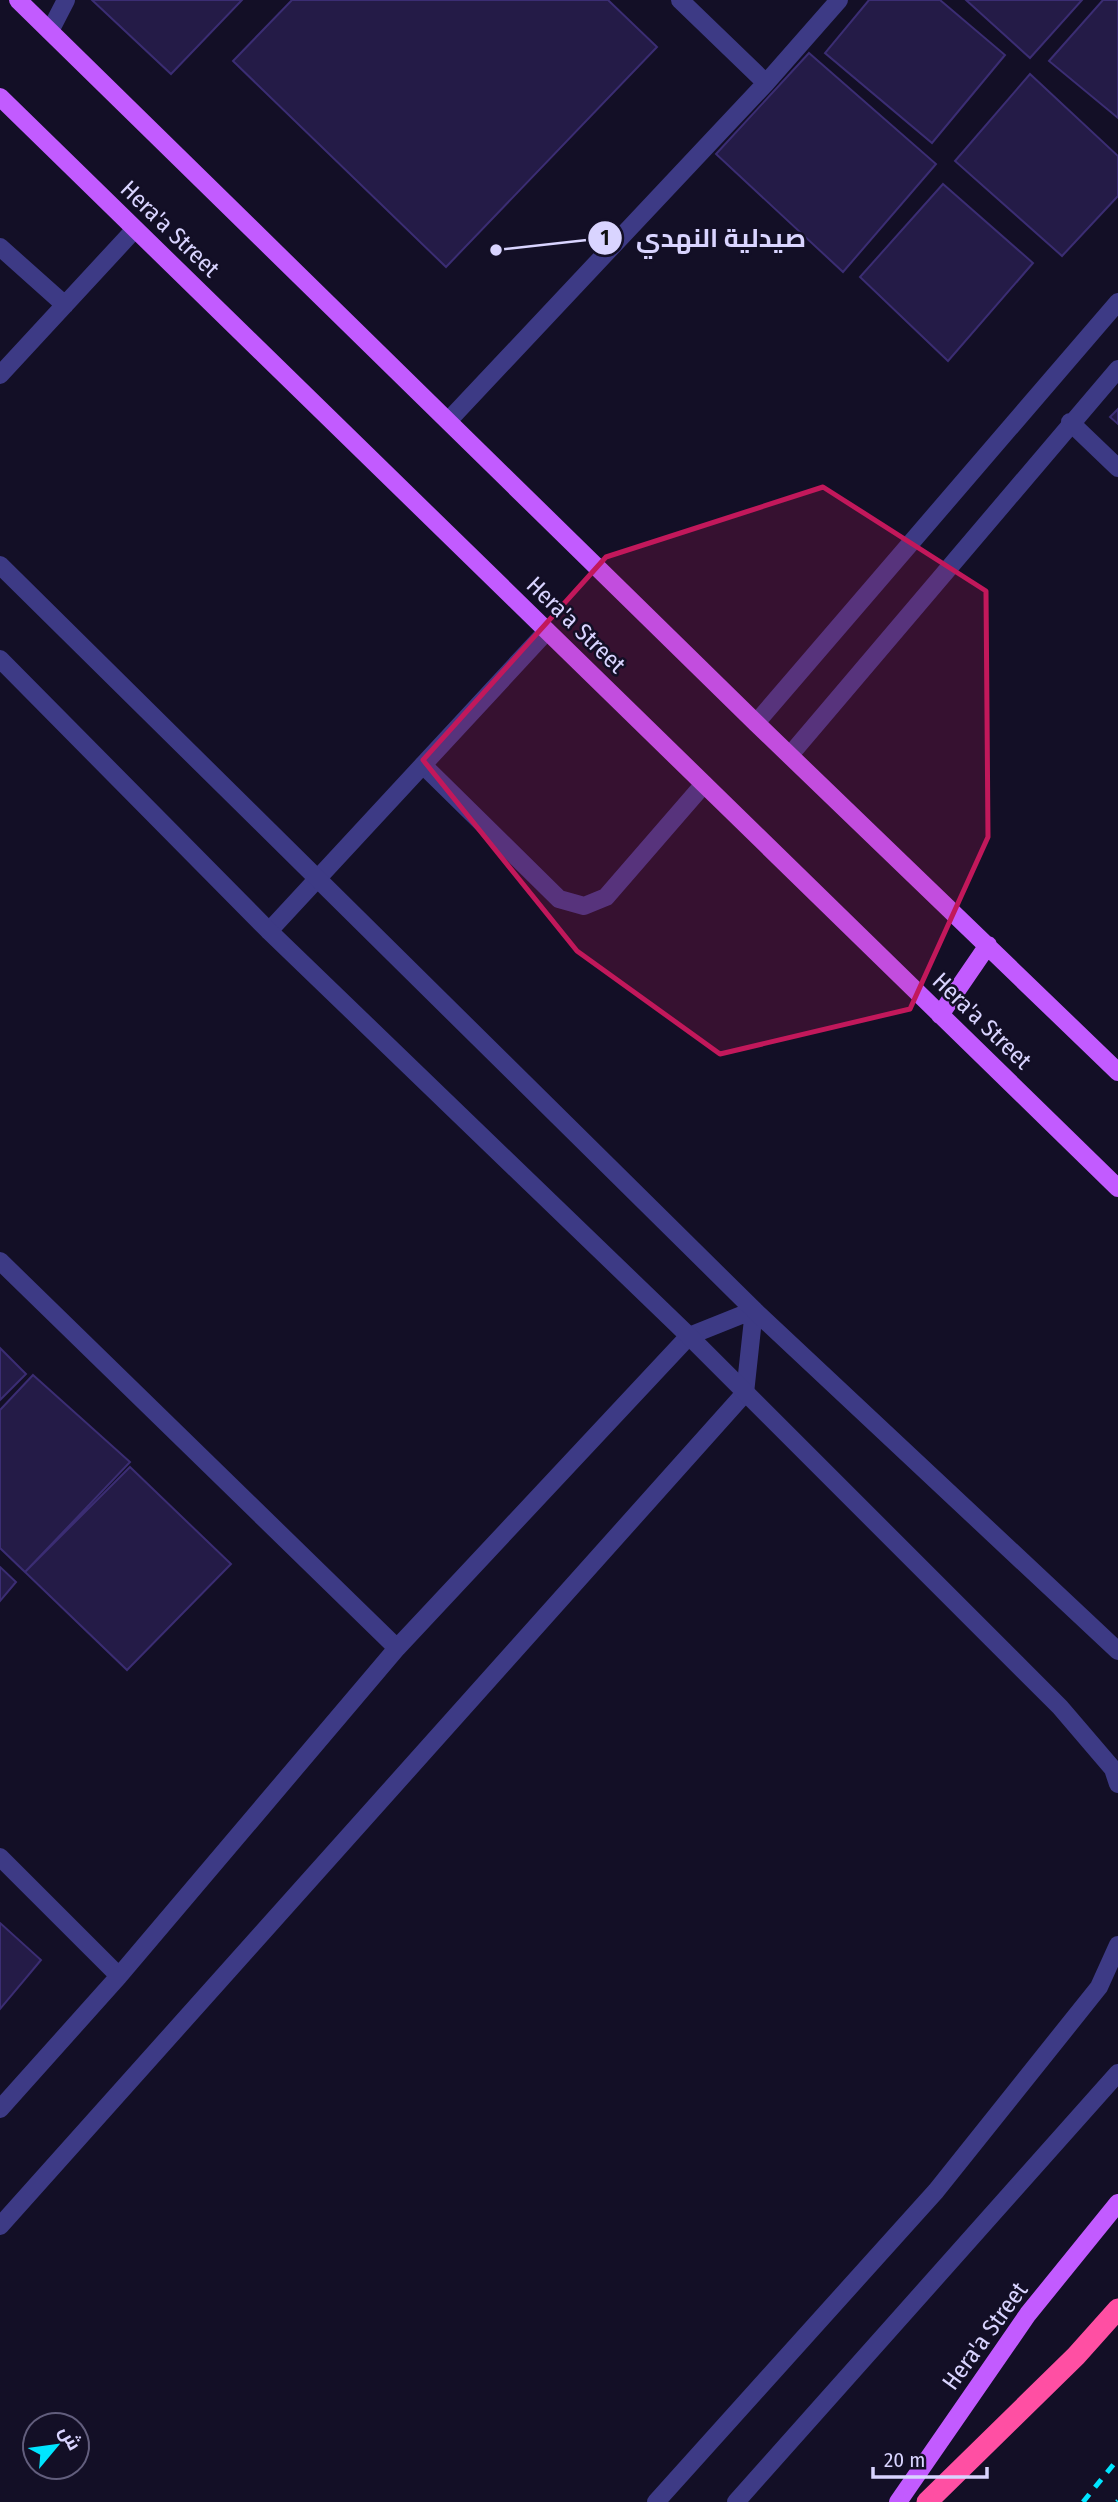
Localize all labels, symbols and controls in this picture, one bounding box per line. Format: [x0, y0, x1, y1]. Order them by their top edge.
street label: Hera'a Street [115, 175, 225, 283]
callout: صيدلية النهدي [587, 214, 820, 261]
text: صيدلية النهدي [636, 223, 806, 259]
text: 1 [601, 225, 609, 251]
street label: Hera'a Street [521, 571, 631, 679]
street label: Hera'a Street [927, 967, 1037, 1075]
street label: Hera'a Street [937, 2277, 1034, 2395]
north arrow [21, 2411, 91, 2481]
text: ش [54, 2422, 86, 2454]
scale bar [873, 2436, 987, 2480]
text: 20 m [884, 2447, 925, 2473]

